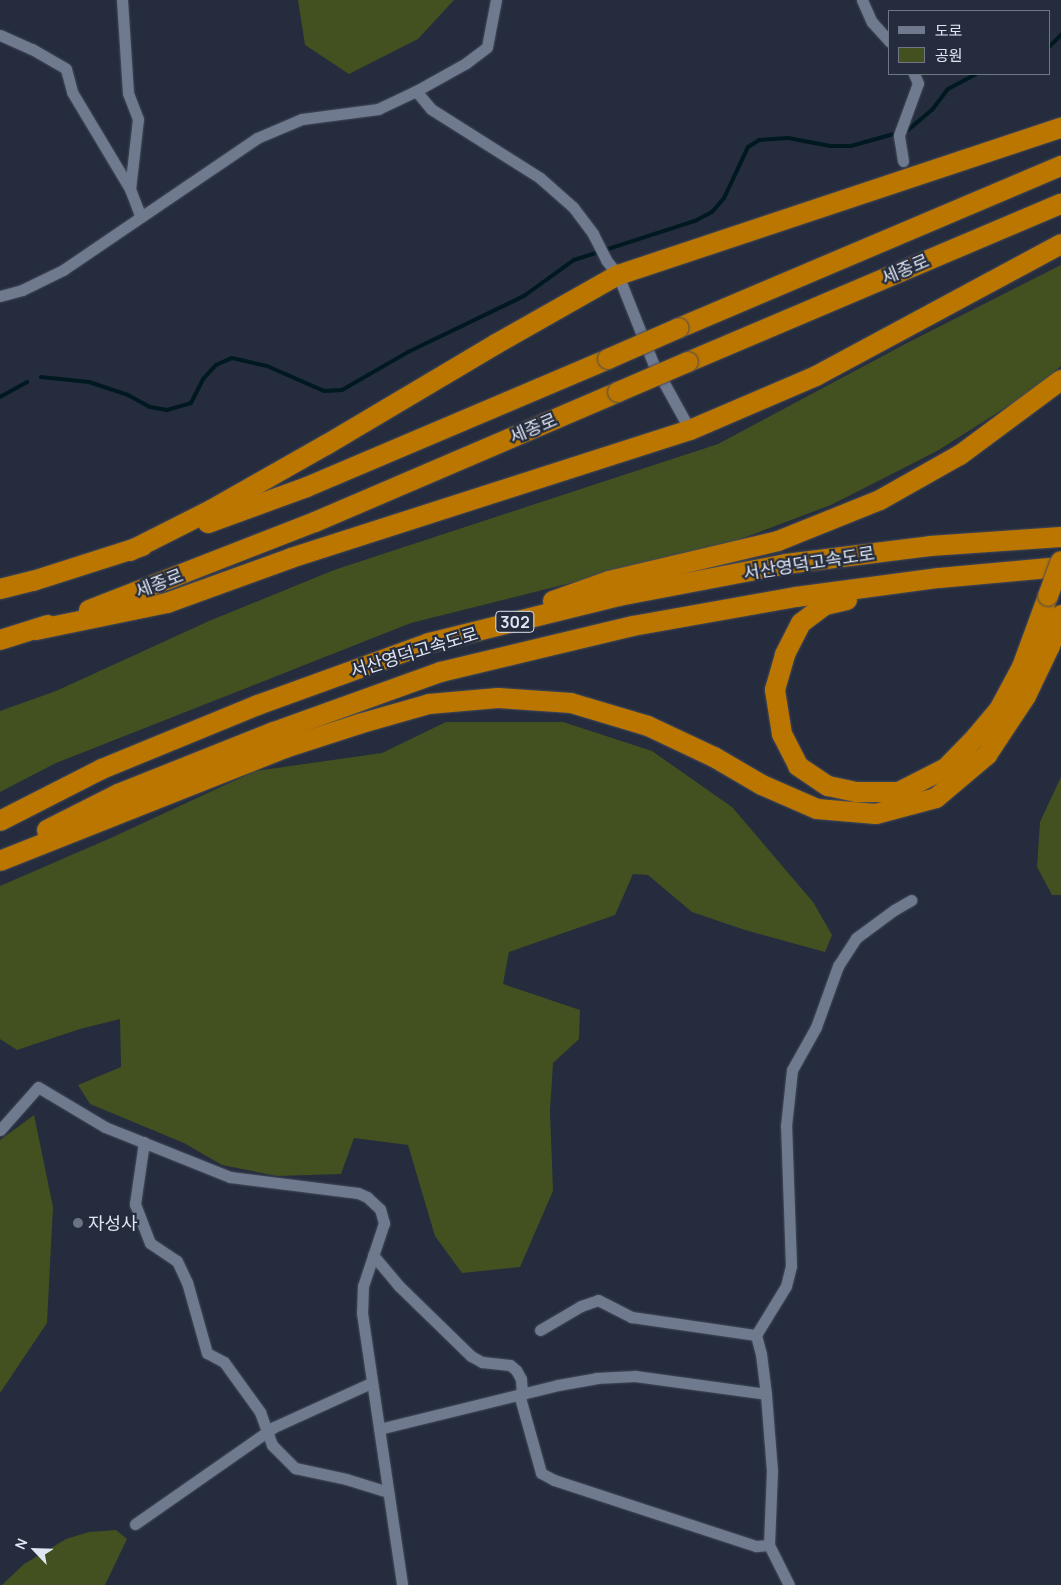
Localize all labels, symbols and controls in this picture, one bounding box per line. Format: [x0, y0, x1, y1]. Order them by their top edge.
legend [888, 10, 1051, 75]
text: 도로 [935, 20, 963, 41]
text: 공원 [935, 45, 963, 66]
street label: 세종로 [878, 249, 932, 289]
street label: 세종로 [506, 408, 560, 448]
street label: 서산영덕고속도로 [742, 542, 876, 584]
street label: 세종로 [132, 564, 186, 602]
road number: 302 [495, 608, 535, 636]
street label: 서산영덕고속도로 [347, 622, 481, 682]
place label: 자성사 [88, 1212, 138, 1234]
marker: 자성사 [72, 1217, 84, 1229]
north arrow [10, 1525, 60, 1575]
text: N [10, 1535, 32, 1552]

